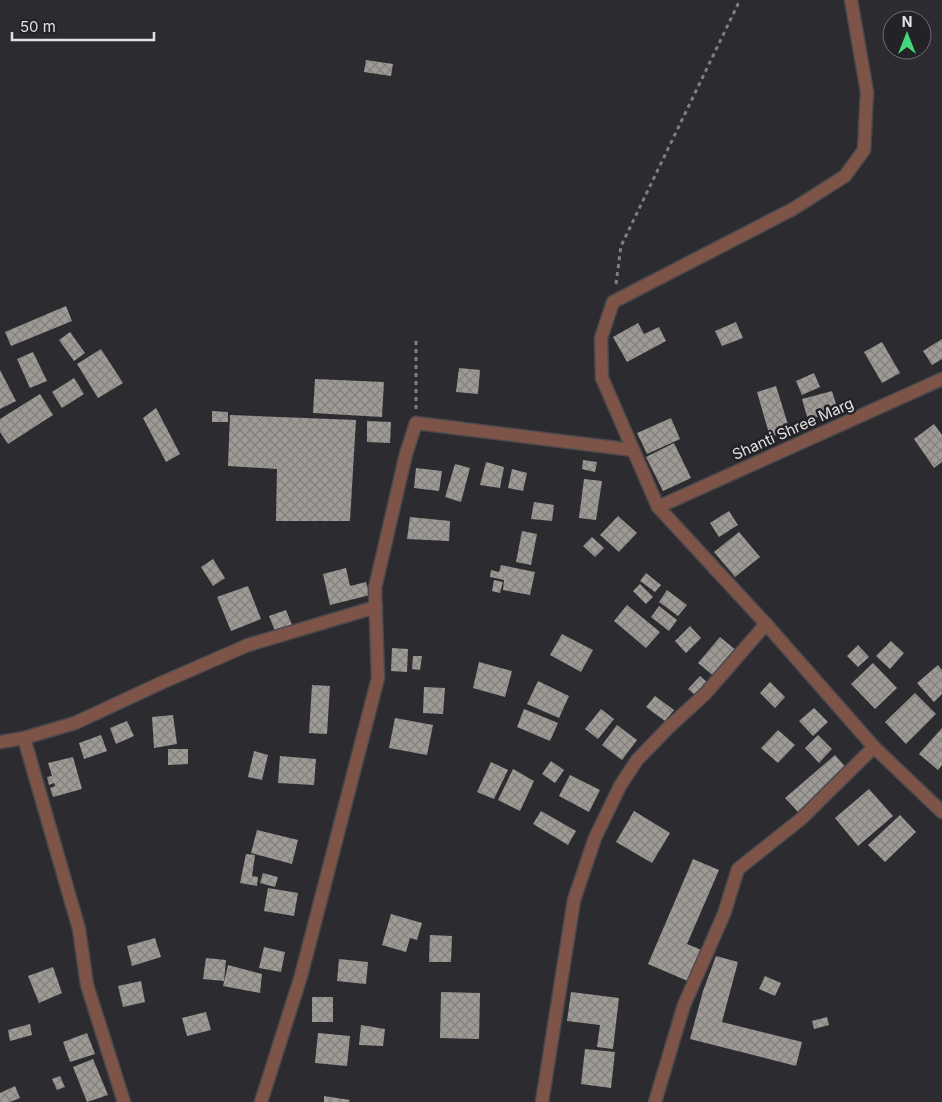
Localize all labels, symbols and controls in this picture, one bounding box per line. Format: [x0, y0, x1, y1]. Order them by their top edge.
scale bar [12, 10, 155, 42]
north arrow [882, 10, 932, 60]
text: N [902, 13, 912, 30]
text: 50 m [20, 17, 56, 36]
street label: Shanti Shree Marg [729, 393, 856, 464]

